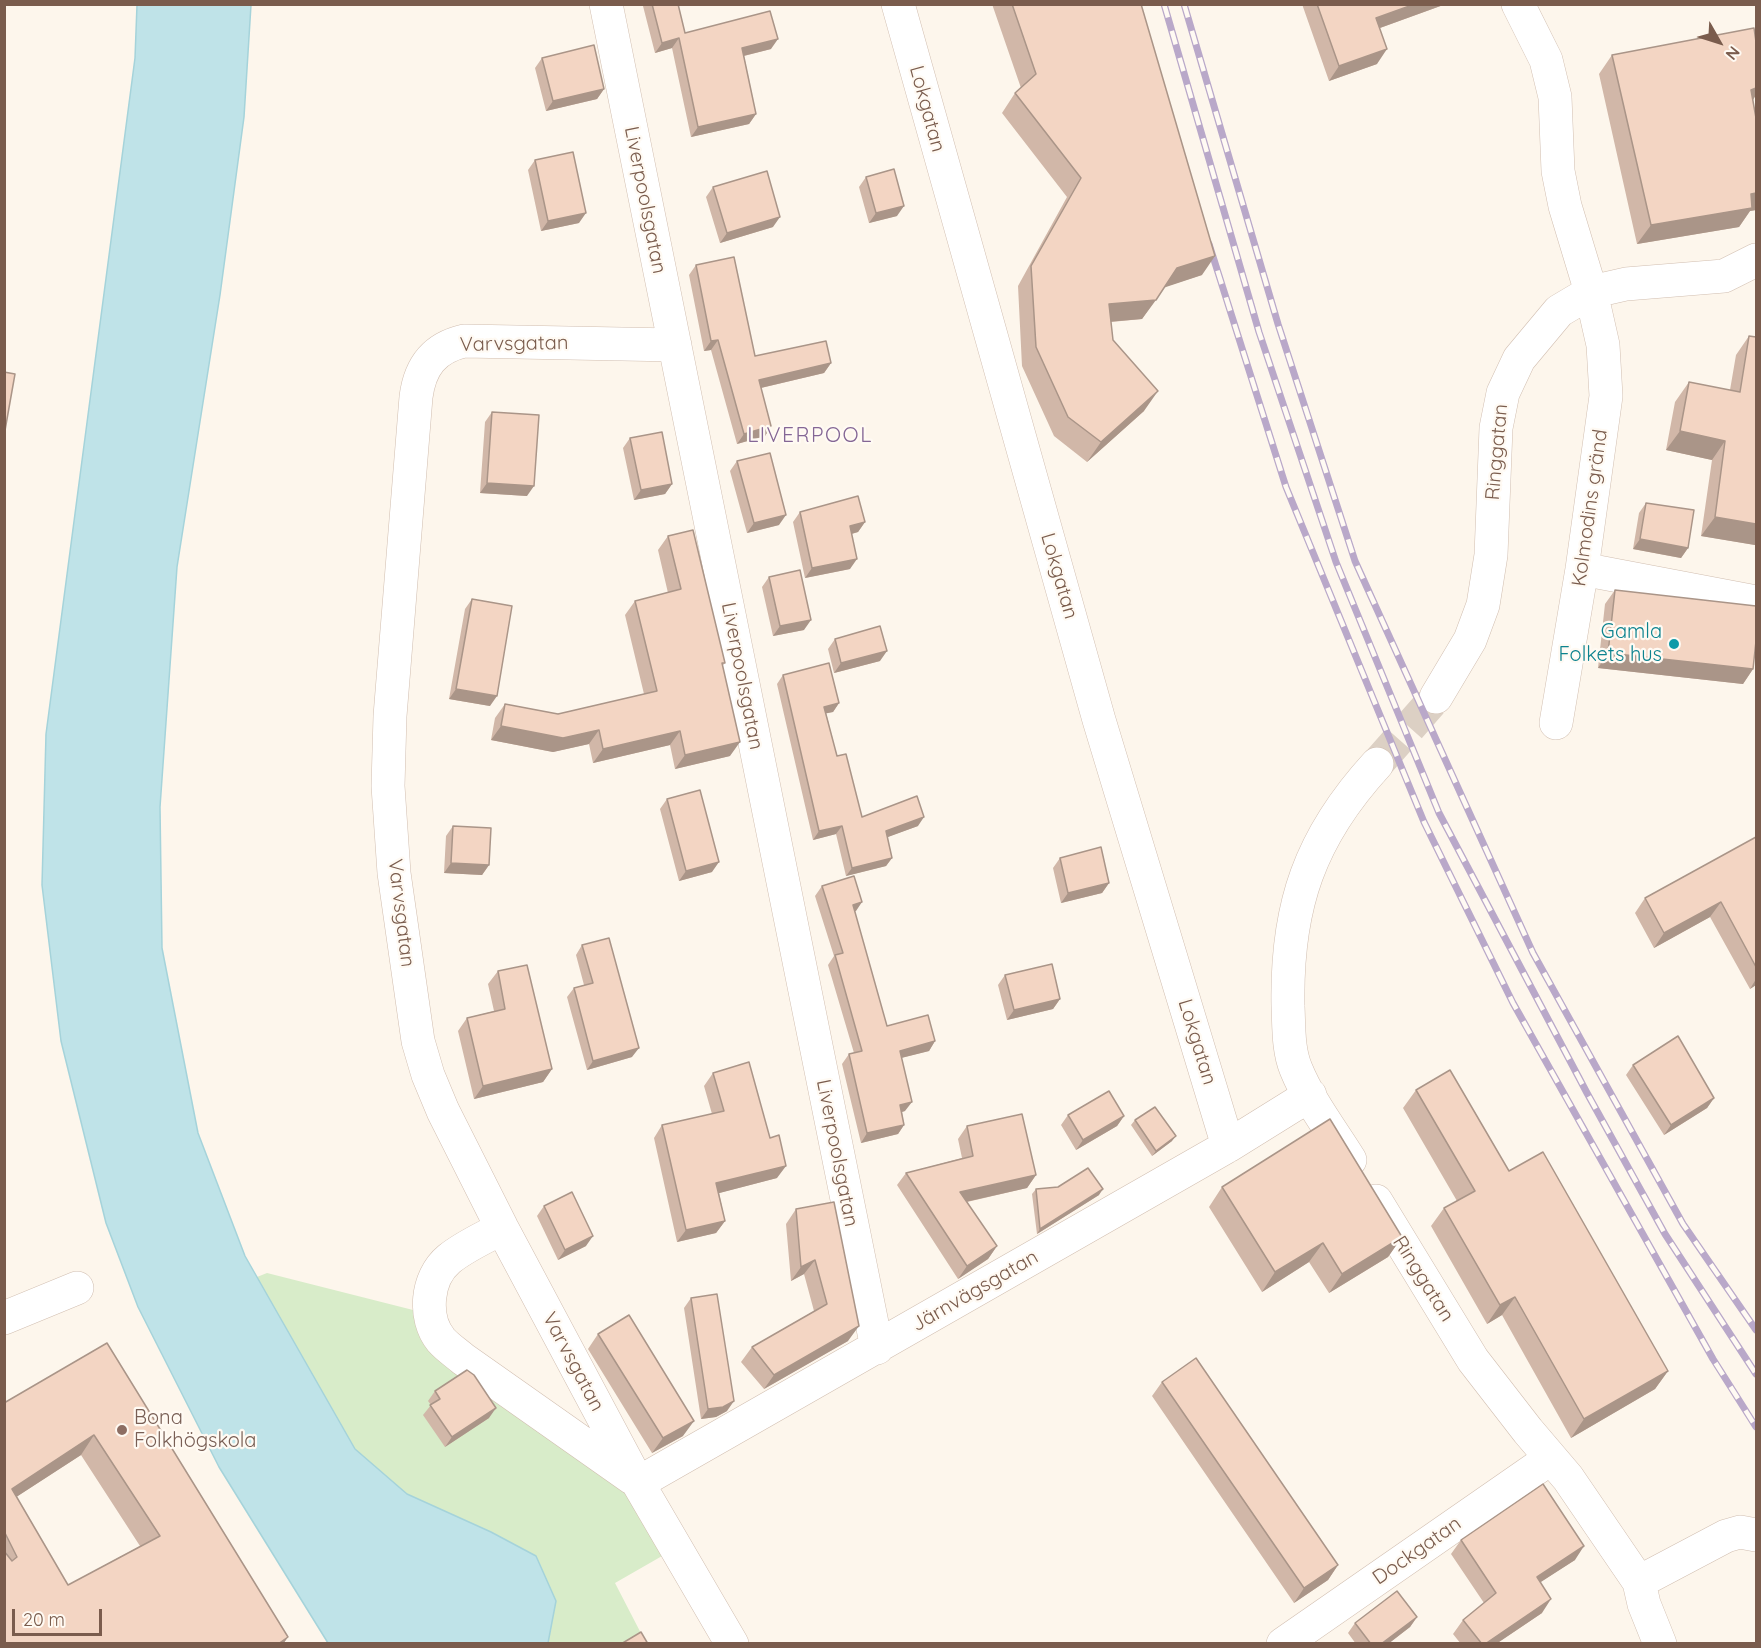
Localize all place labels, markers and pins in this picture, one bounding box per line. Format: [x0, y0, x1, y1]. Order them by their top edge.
place label: Gamla Folkets hus [1559, 620, 1662, 667]
marker: Gamla Folkets hus [1667, 637, 1681, 651]
place label: Bona Folkhögskola [134, 1406, 256, 1453]
marker: Bona Folkhögskola [115, 1423, 129, 1437]

